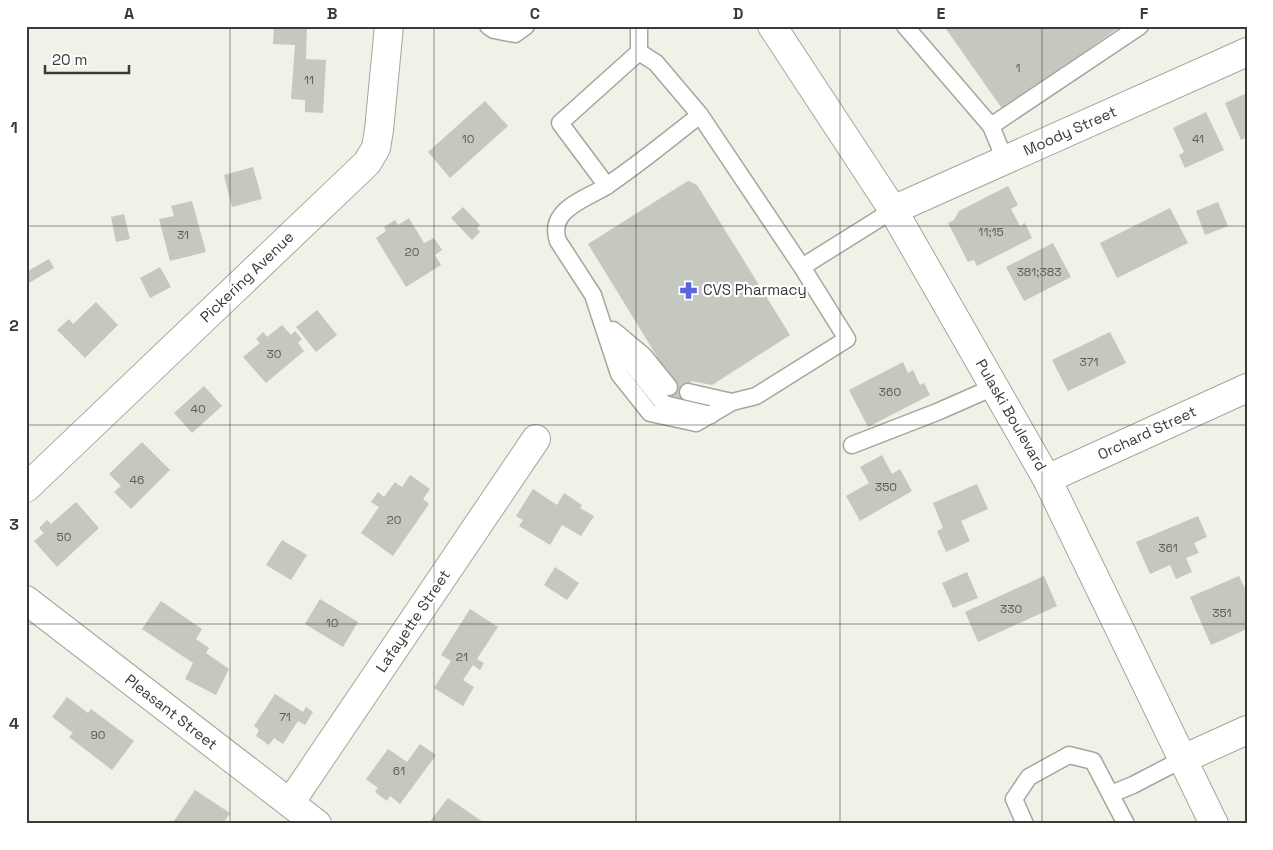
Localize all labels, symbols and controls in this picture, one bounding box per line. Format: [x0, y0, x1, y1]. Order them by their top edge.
text: A [124, 3, 134, 24]
text: B [327, 3, 337, 24]
text: C [530, 3, 540, 24]
text: D [733, 3, 743, 24]
text: E [937, 3, 946, 24]
text: F [1140, 3, 1149, 24]
scale bar [45, 42, 129, 74]
text: 20 m [52, 50, 87, 69]
house number: 1 [1015, 60, 1021, 76]
house number: 11 [304, 72, 314, 88]
street label: Moody Street [1020, 101, 1119, 160]
text: 1 [10, 117, 18, 138]
house number: 10 [462, 131, 474, 147]
house number: 41 [1192, 131, 1204, 147]
house number: 11;15 [978, 224, 1004, 240]
house number: 31 [177, 227, 189, 243]
street label: Pickering Avenue [196, 227, 298, 326]
house number: 20 [405, 244, 419, 260]
house number: 381;383 [1017, 264, 1061, 280]
pharmacy icon: CVS Pharmacy [679, 280, 699, 300]
place label: CVS Pharmacy [703, 280, 807, 299]
text: 2 [9, 315, 19, 336]
house number: 30 [267, 346, 281, 362]
house number: 371 [1080, 354, 1098, 370]
street label: Pulaski Boulevard [972, 355, 1051, 474]
house number: 360 [879, 384, 901, 400]
house number: 40 [190, 401, 206, 417]
street label: Orchard Street [1094, 401, 1199, 464]
house number: 46 [130, 472, 144, 488]
house number: 350 [875, 479, 897, 495]
house number: 20 [387, 512, 401, 528]
text: 3 [9, 514, 19, 535]
house number: 50 [57, 529, 71, 545]
house number: 361 [1158, 540, 1178, 556]
street label: Lafayette Street [371, 566, 454, 676]
house number: 330 [1000, 601, 1022, 617]
house number: 351 [1212, 605, 1232, 621]
house number: 10 [326, 615, 338, 631]
house number: 21 [456, 649, 468, 665]
street label: Pleasant Street [121, 670, 221, 754]
house number: 71 [279, 709, 291, 725]
text: 4 [9, 713, 19, 734]
house number: 90 [90, 727, 106, 743]
house number: 61 [393, 763, 405, 779]

